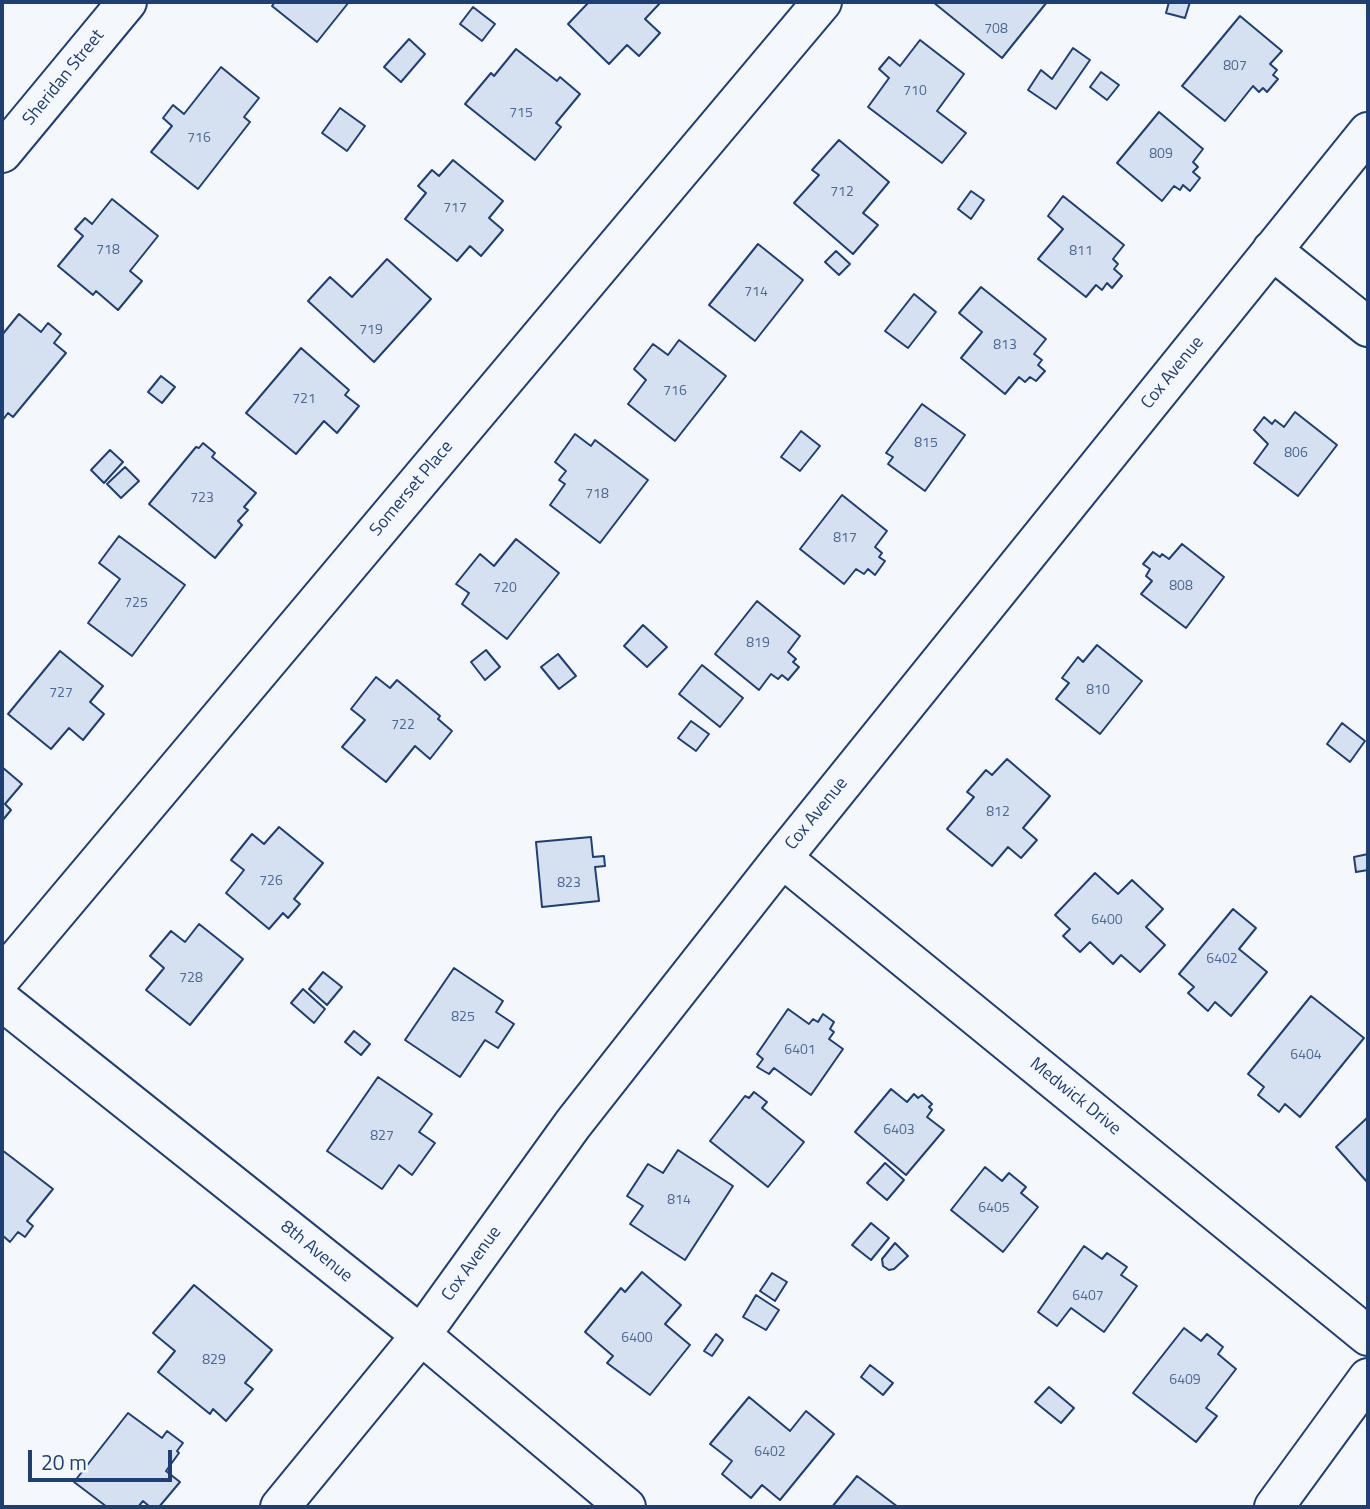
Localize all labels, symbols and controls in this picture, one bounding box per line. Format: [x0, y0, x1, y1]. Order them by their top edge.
house number: 708 [984, 22, 1008, 38]
street label: Sheridan Street [19, 26, 109, 130]
house number: 807 [1223, 59, 1247, 75]
house number: 710 [903, 84, 927, 100]
house number: 715 [509, 106, 533, 122]
house number: 716 [187, 131, 211, 147]
house number: 809 [1149, 147, 1173, 163]
house number: 712 [830, 185, 854, 201]
house number: 717 [443, 201, 467, 217]
house number: 718 [96, 243, 120, 259]
house number: 811 [1069, 244, 1093, 260]
house number: 714 [744, 285, 768, 301]
house number: 719 [359, 323, 383, 339]
street label: Cox Avenue [1137, 332, 1209, 414]
house number: 813 [993, 338, 1017, 354]
house number: 716 [663, 384, 687, 400]
house number: 721 [292, 392, 316, 408]
house number: 815 [914, 436, 938, 452]
street label: Somerset Place [366, 437, 458, 541]
house number: 806 [1284, 446, 1308, 462]
house number: 718 [585, 487, 609, 503]
house number: 723 [190, 491, 214, 507]
house number: 817 [833, 531, 857, 547]
house number: 808 [1169, 579, 1193, 595]
house number: 720 [493, 581, 517, 597]
house number: 725 [124, 596, 148, 612]
house number: 819 [746, 636, 770, 652]
house number: 810 [1086, 683, 1110, 699]
house number: 727 [49, 686, 73, 702]
house number: 722 [391, 718, 415, 734]
street label: Cox Avenue [781, 773, 853, 855]
house number: 812 [986, 805, 1010, 821]
house number: 726 [259, 874, 283, 890]
house number: 823 [557, 876, 581, 892]
house number: 6400 [1091, 913, 1123, 929]
house number: 6402 [1206, 952, 1238, 968]
house number: 728 [179, 971, 203, 987]
house number: 825 [451, 1010, 475, 1026]
house number: 6401 [784, 1043, 816, 1059]
house number: 6404 [1290, 1048, 1322, 1064]
street label: Medwick Drive [1025, 1054, 1125, 1140]
house number: 6403 [883, 1123, 915, 1139]
house number: 827 [370, 1129, 394, 1145]
house number: 814 [667, 1193, 691, 1209]
house number: 6405 [978, 1201, 1010, 1217]
street label: 8th Avenue [276, 1216, 356, 1288]
street label: Cox Avenue [438, 1222, 506, 1306]
house number: 6407 [1072, 1289, 1104, 1305]
house number: 6400 [621, 1331, 653, 1347]
house number: 829 [202, 1353, 226, 1369]
house number: 6409 [1169, 1373, 1201, 1389]
scale bar [32, 1436, 175, 1480]
house number: 6402 [754, 1445, 786, 1461]
text: 20 m [41, 1446, 87, 1478]

